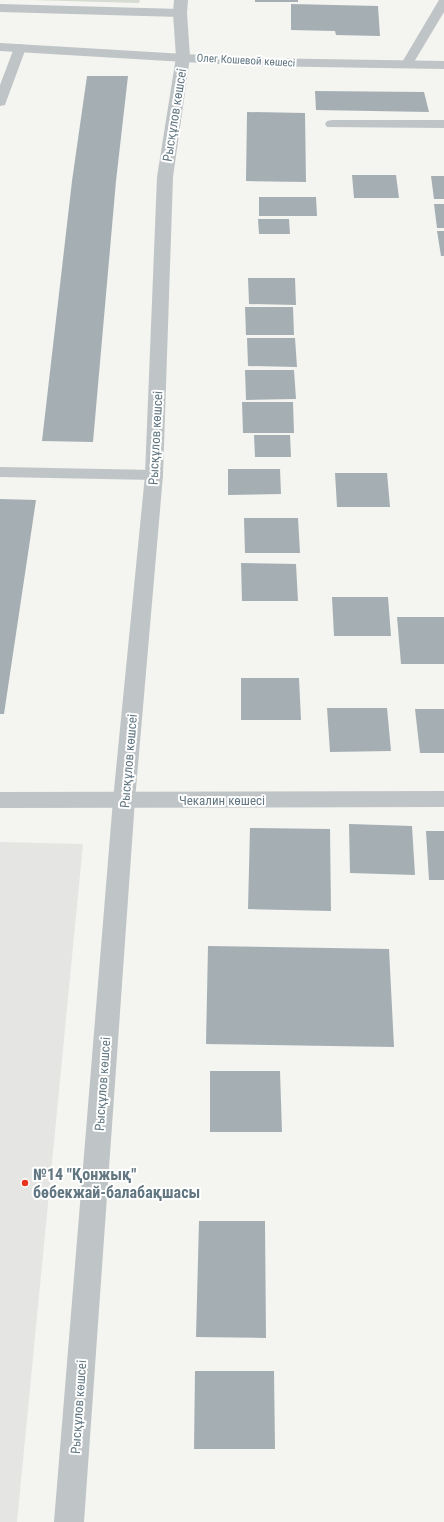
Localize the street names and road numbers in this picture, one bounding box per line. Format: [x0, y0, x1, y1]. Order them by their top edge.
street label: Олег Кошевой көшесі [196, 51, 296, 70]
street label: Рысқұлов көшсеі [160, 67, 189, 163]
street label: Рысқұлов көшсеі [146, 391, 165, 485]
street label: Рысқұлов көшсеі [117, 713, 140, 809]
street label: Чекалин көшесі [179, 793, 265, 808]
street label: Рысқұлов көшсеі [92, 1037, 113, 1132]
street label: Рысқұлов көшсеі [68, 1360, 89, 1455]

